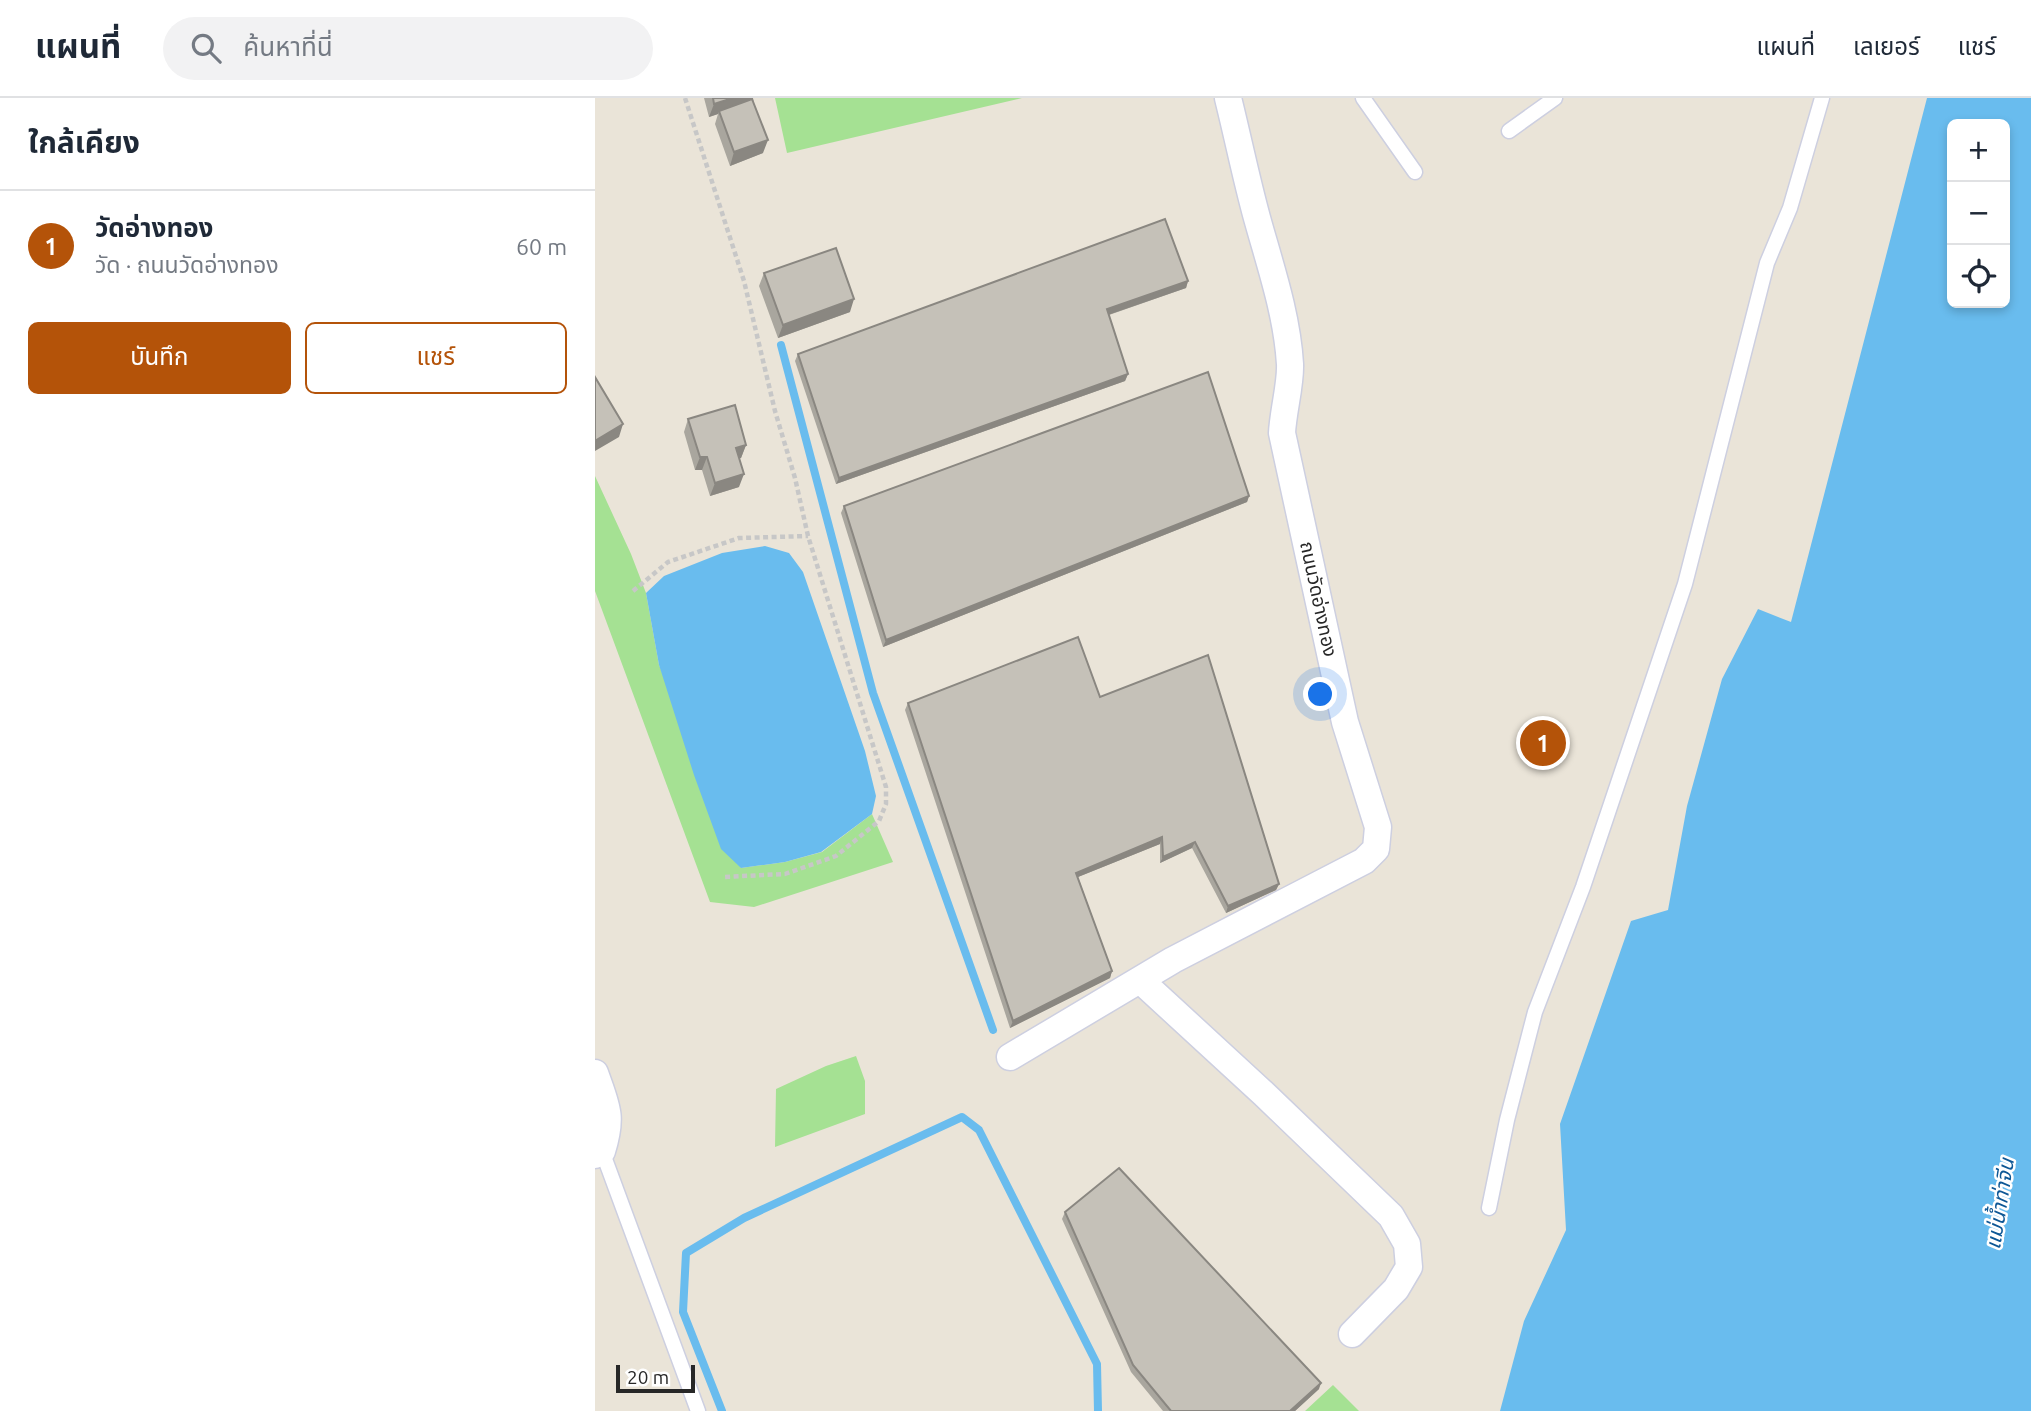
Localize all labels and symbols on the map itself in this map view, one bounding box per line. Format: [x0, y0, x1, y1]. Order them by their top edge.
street label: ถนนวัดอ่างทอง [1296, 539, 1342, 659]
your location [1303, 677, 1337, 711]
pin: 1 [1520, 717, 1566, 769]
water label: แม่น้ำท่าจีน [1978, 1155, 2018, 1251]
scale bar [616, 1362, 695, 1394]

